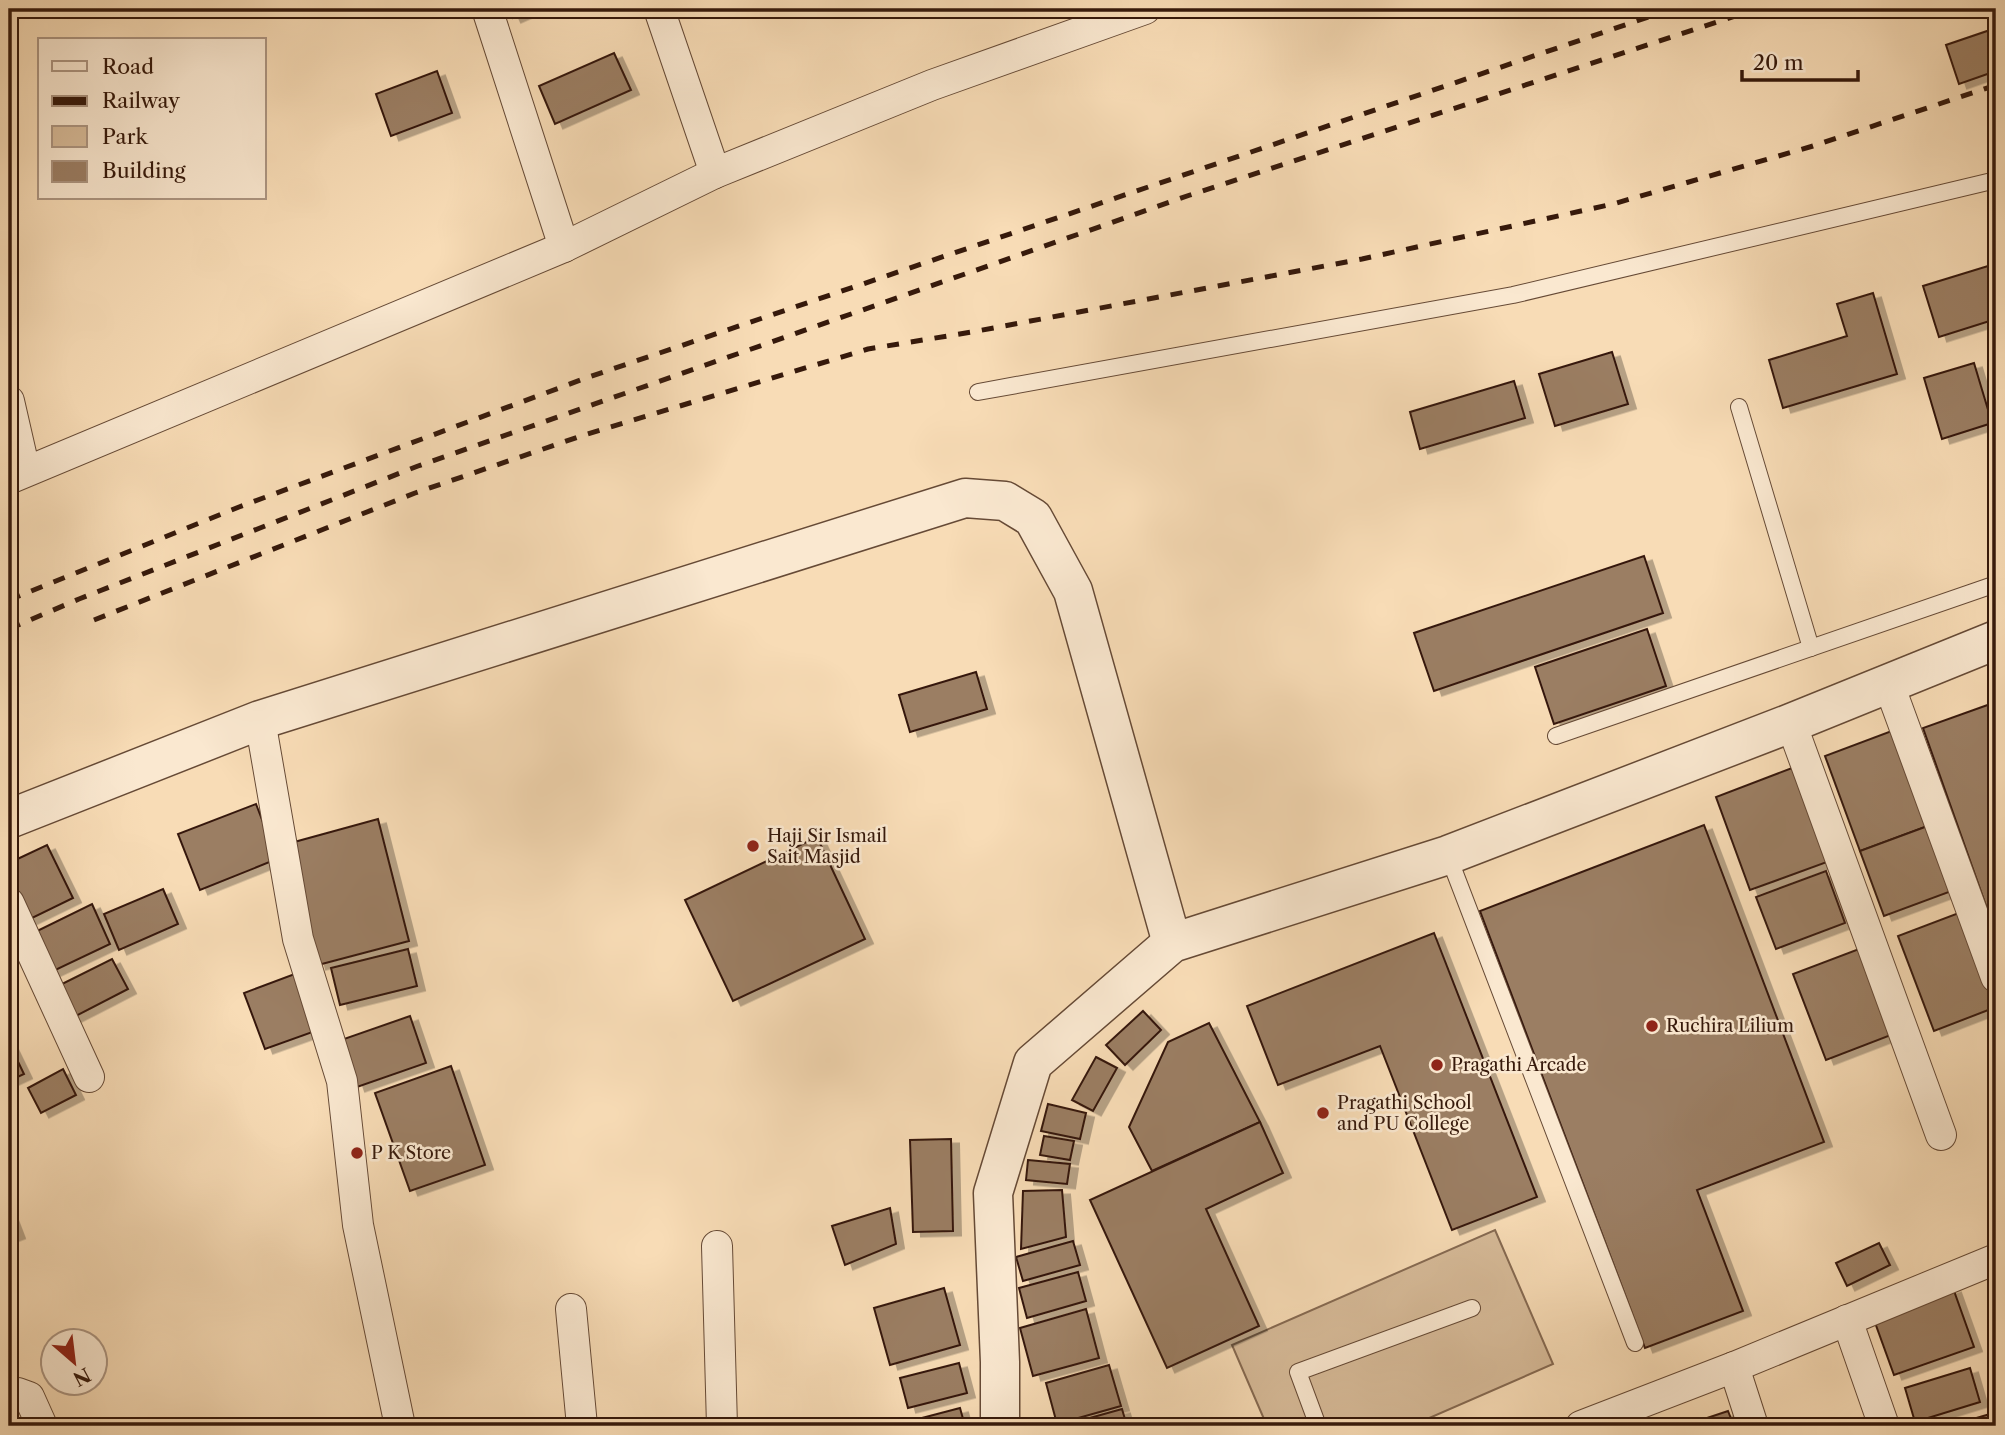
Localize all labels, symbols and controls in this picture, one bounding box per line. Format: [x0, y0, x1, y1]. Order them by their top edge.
legend [38, 38, 266, 200]
scale bar [1742, 38, 1858, 82]
text: 20 m [1753, 50, 1804, 75]
text: Road [102, 54, 154, 79]
text: Railway [102, 88, 180, 113]
text: Park [102, 124, 148, 149]
text: Building [102, 158, 187, 183]
place label: Haji Sir Ismail Sait Masjid [767, 825, 887, 868]
marker: Haji Sir Ismail Sait Masjid [745, 838, 761, 854]
place label: Ruchira Lilium [1666, 1015, 1794, 1037]
marker: Ruchira Lilium [1644, 1018, 1660, 1034]
place label: Pragathi Arcade [1451, 1054, 1587, 1076]
marker: Pragathi Arcade [1429, 1057, 1445, 1073]
place label: Pragathi School and PU College [1337, 1092, 1472, 1135]
marker: Pragathi School and PU College [1315, 1105, 1331, 1121]
place label: P K Store [371, 1142, 451, 1164]
marker: P K Store [349, 1145, 365, 1161]
north arrow [38, 1326, 108, 1396]
text: N [69, 1363, 94, 1391]

